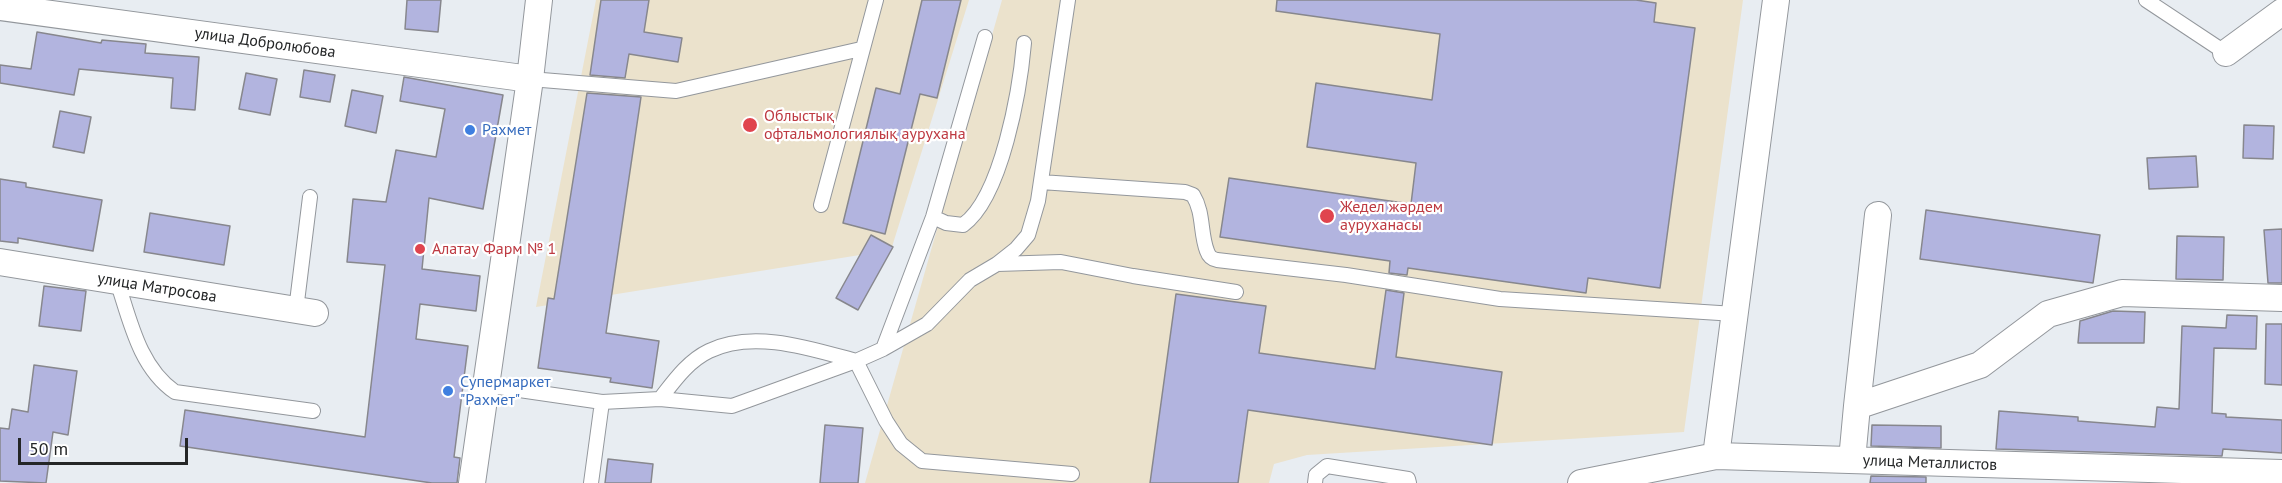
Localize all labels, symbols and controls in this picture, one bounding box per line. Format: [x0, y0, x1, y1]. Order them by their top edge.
street label: улица Добролюбова [193, 24, 337, 62]
place label: Облыстық офтальмологиялық аурухана [764, 106, 966, 144]
marker: Облыстық офтальмологиялық аурухана [741, 116, 759, 134]
place label: Рахмет [482, 120, 531, 140]
marker: Рахмет [463, 123, 477, 137]
place label: Жедел жәрдем ауруханасы [1340, 197, 1443, 235]
marker: Жедел жәрдем ауруханасы [1318, 207, 1336, 225]
place label: Алатау Фарм № 1 [432, 239, 556, 259]
marker: Алатау Фарм № 1 [413, 242, 427, 256]
street label: улица Матросова [96, 269, 218, 307]
place label: Супермаркет "Рахмет" [460, 372, 551, 410]
marker: Супермаркет "Рахмет" [441, 384, 455, 398]
scale bar [21, 426, 190, 464]
text: 50 m [29, 437, 68, 460]
street label: улица Металлистов [1862, 451, 1998, 475]

